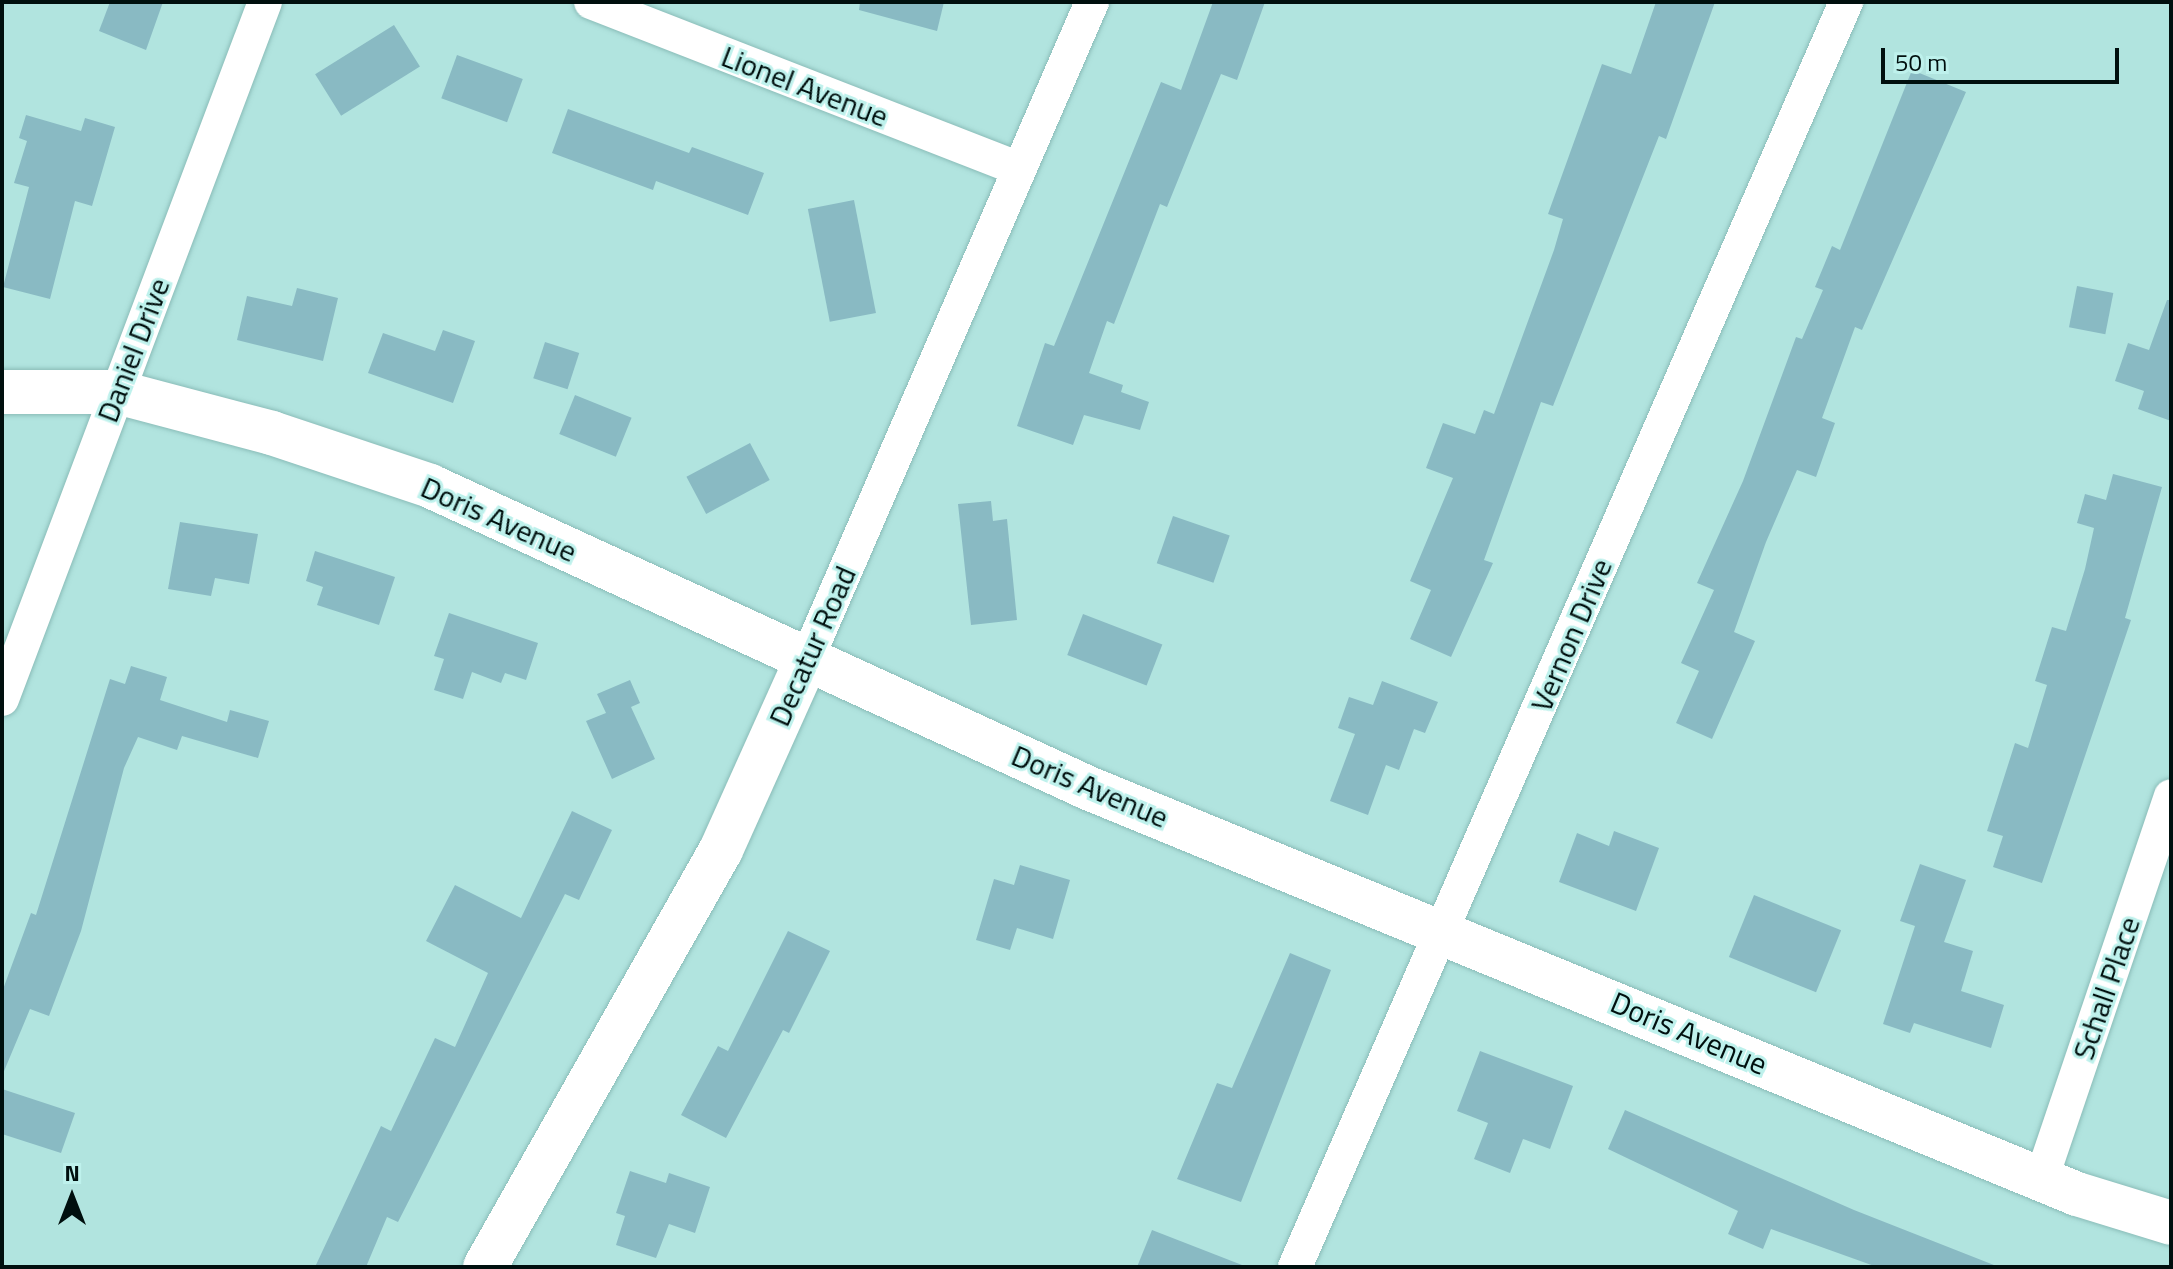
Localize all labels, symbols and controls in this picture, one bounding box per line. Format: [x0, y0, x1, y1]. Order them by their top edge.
scale bar [1885, 32, 2123, 82]
street label: Lionel Avenue [717, 38, 893, 134]
text: 50 m [1895, 44, 1947, 80]
street label: Daniel Drive [89, 273, 177, 427]
street label: Doris Avenue [416, 469, 582, 569]
street label: Vernon Drive [1523, 553, 1619, 717]
street label: Decatur Road [761, 561, 863, 731]
street label: Doris Avenue [1006, 737, 1174, 835]
street label: Schall Place [2065, 912, 2147, 1064]
street label: Doris Avenue [1605, 984, 1773, 1082]
text: N [64, 1156, 80, 1190]
north arrow [32, 1157, 112, 1237]

